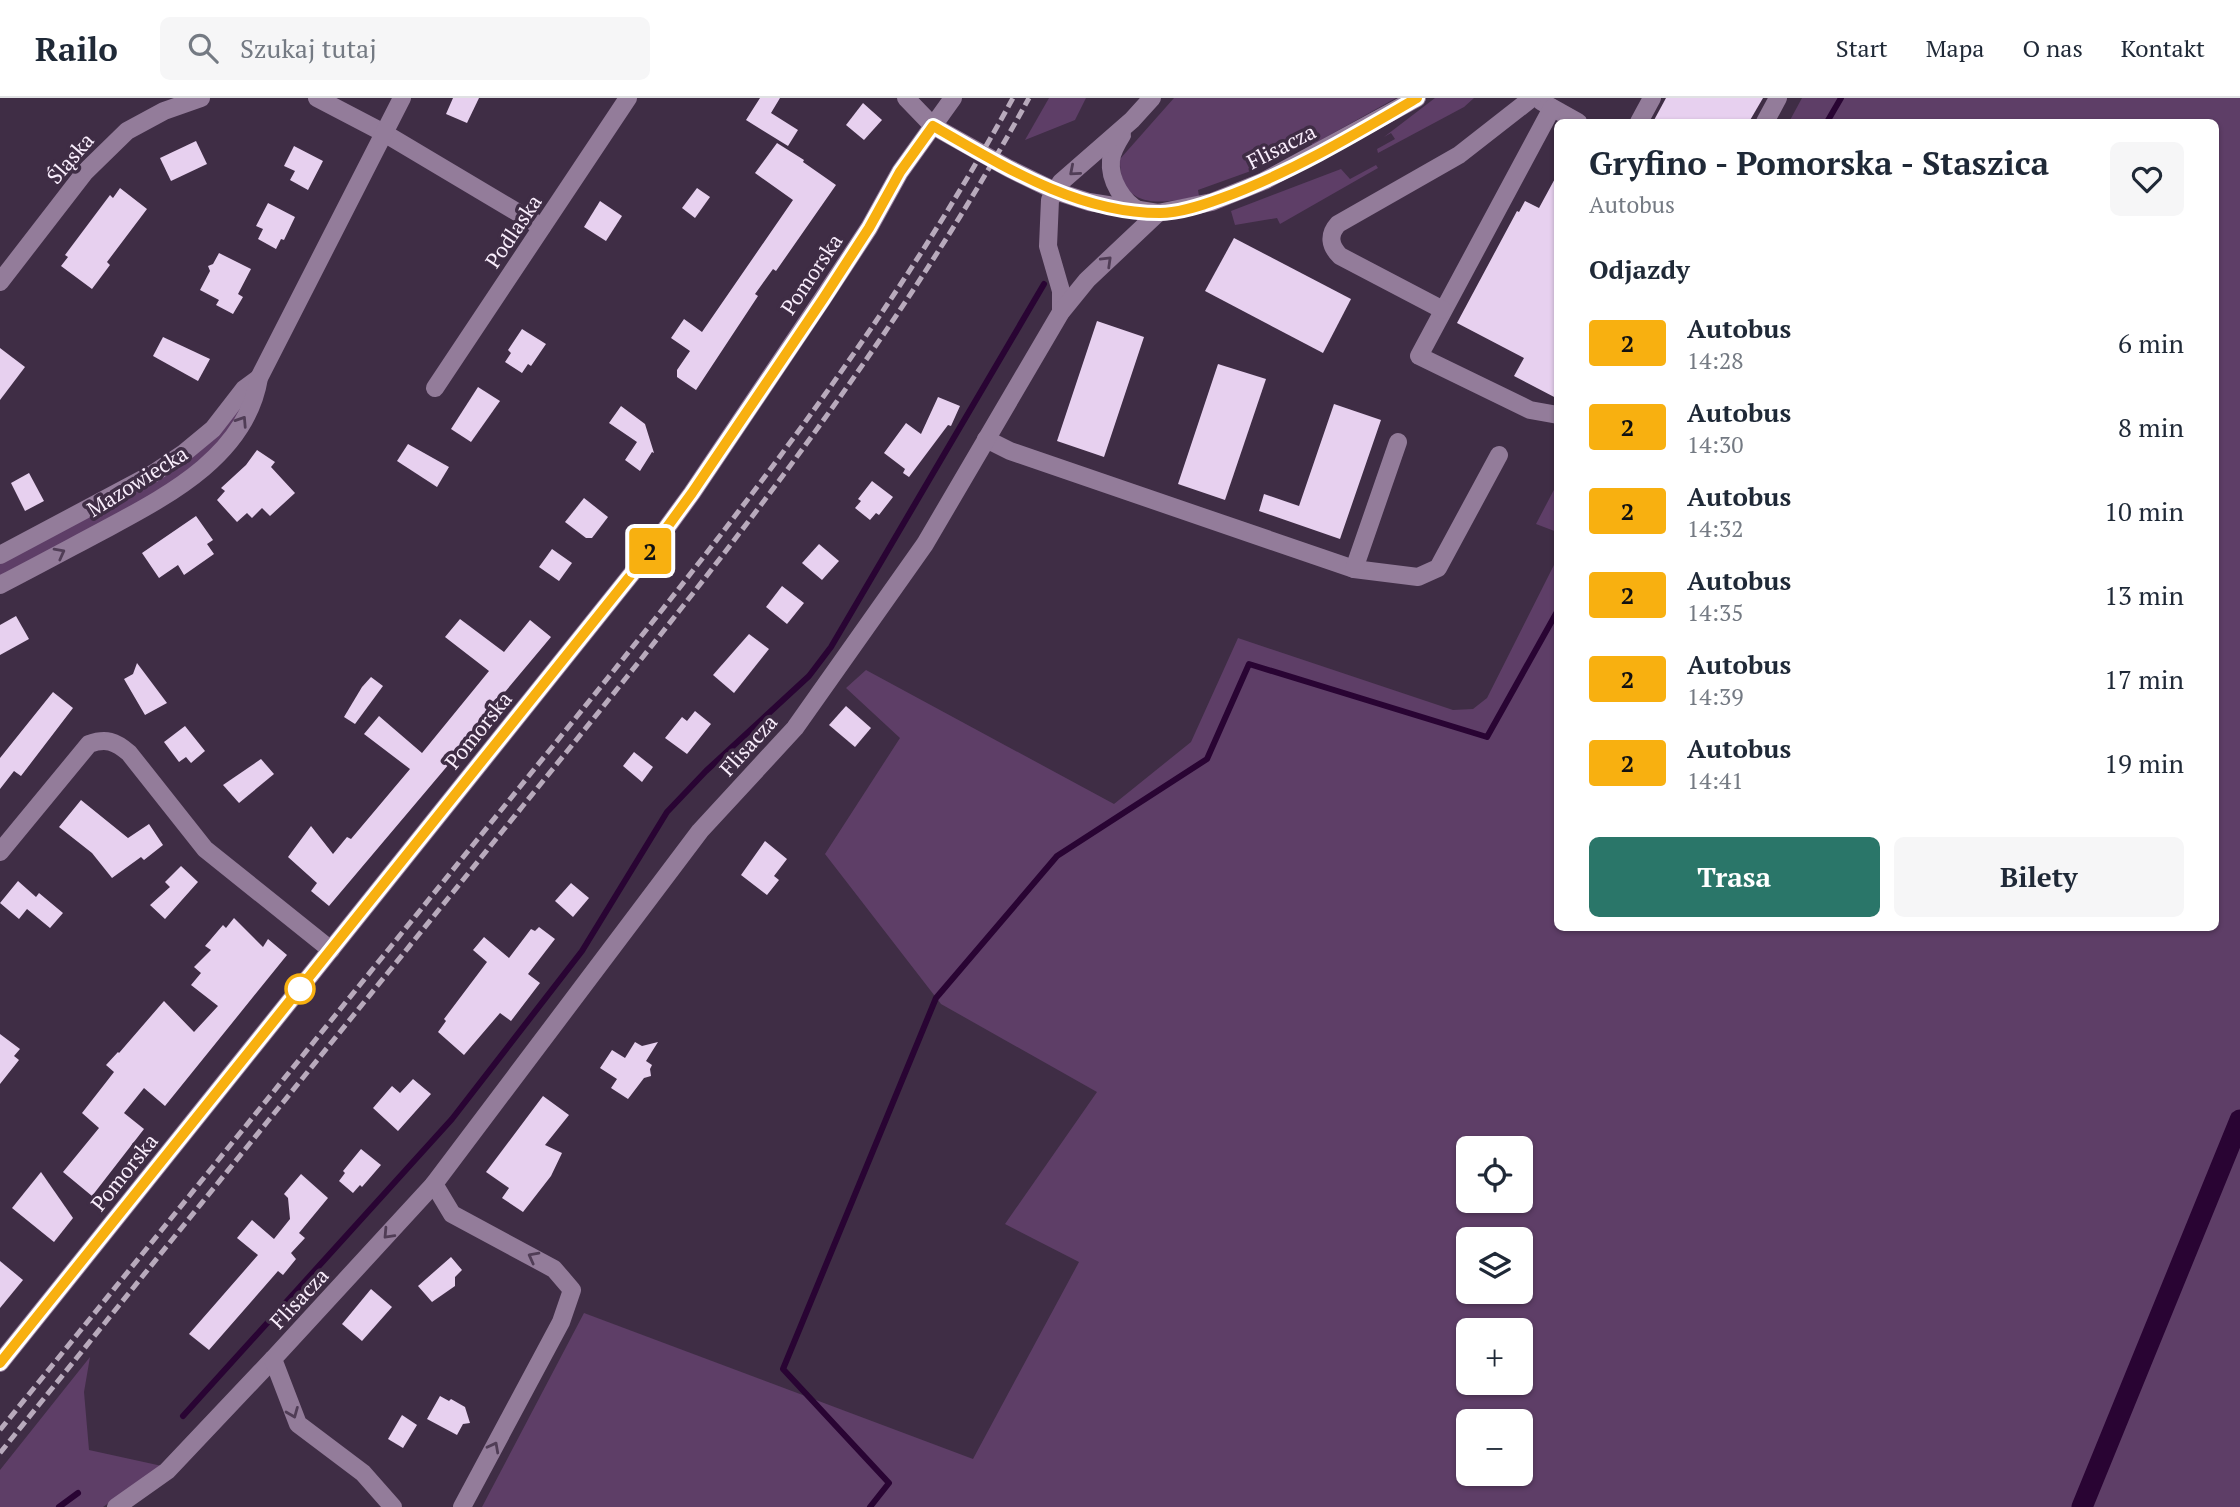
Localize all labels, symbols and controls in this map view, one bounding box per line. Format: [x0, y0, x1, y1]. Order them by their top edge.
search box [160, 17, 650, 80]
text: Railo [35, 27, 118, 70]
icon: search [184, 29, 222, 67]
text: Szukaj tutaj [240, 31, 377, 65]
text: Start [1836, 32, 1888, 64]
text: Mapa [1926, 32, 1984, 64]
text: O nas [2022, 32, 2083, 64]
text: Kontakt [2121, 32, 2205, 64]
street label: Flisacza [1242, 117, 1321, 175]
street label: Śląska [40, 126, 100, 189]
text: Gryfino - Pomorska - Staszica [1589, 141, 2049, 184]
button: heart [2110, 142, 2184, 216]
one-way arrow [1069, 163, 1082, 175]
street label: Podlaska [478, 189, 548, 273]
text: Autobus [1589, 189, 1675, 220]
street label: Pomorska [774, 228, 849, 320]
text: Odjazdy [1589, 252, 1690, 286]
one-way arrow [1098, 257, 1111, 270]
text: Autobus [1687, 311, 1791, 345]
text: 6 min [2118, 326, 2184, 360]
text: 2 [1621, 327, 1634, 359]
text: 14:28 [1687, 345, 1744, 376]
text: Autobus [1687, 395, 1791, 429]
text: 8 min [2118, 410, 2184, 444]
text: 2 [1621, 411, 1634, 443]
one-way arrow [234, 416, 247, 429]
text: 14:30 [1687, 429, 1744, 460]
street label: Mazowiecka [81, 439, 193, 523]
text: Autobus [1687, 479, 1791, 513]
text: 10 min [2104, 494, 2184, 528]
text: 2 [1621, 495, 1634, 527]
text: 14:32 [1687, 513, 1744, 544]
line badge: 2 [627, 528, 673, 574]
text: 2 [643, 535, 657, 567]
one-way arrow [53, 548, 66, 561]
text: Autobus [1687, 563, 1791, 597]
text: 13 min [2104, 578, 2184, 612]
text: 2 [1621, 579, 1634, 611]
text: 14:35 [1687, 597, 1744, 628]
text: Autobus [1687, 647, 1791, 681]
text: 17 min [2104, 662, 2184, 696]
text: 2 [1621, 663, 1634, 695]
text: 14:39 [1687, 681, 1744, 712]
street label: Pomorska [438, 685, 518, 774]
street label: Flisacza [713, 708, 783, 782]
text: Autobus [1687, 731, 1791, 765]
text: 19 min [2104, 746, 2184, 780]
text: 2 [1621, 747, 1634, 779]
text: 14:41 [1687, 765, 1744, 796]
button: Trasa [1589, 837, 1880, 917]
button: Bilety [1894, 837, 2184, 917]
unlabelled marker [285, 974, 315, 1004]
street label: Pomorska [84, 1127, 164, 1216]
map controls [1456, 1136, 1533, 1486]
button: locate [1456, 1136, 1533, 1213]
one-way arrow [384, 1226, 396, 1239]
button: layers [1456, 1227, 1533, 1304]
one-way arrow [527, 1252, 540, 1266]
street label: Flisacza [264, 1261, 335, 1335]
button: + [1456, 1318, 1533, 1395]
one-way arrow [285, 1407, 299, 1419]
button: − [1456, 1409, 1533, 1486]
one-way arrow [486, 1442, 500, 1454]

